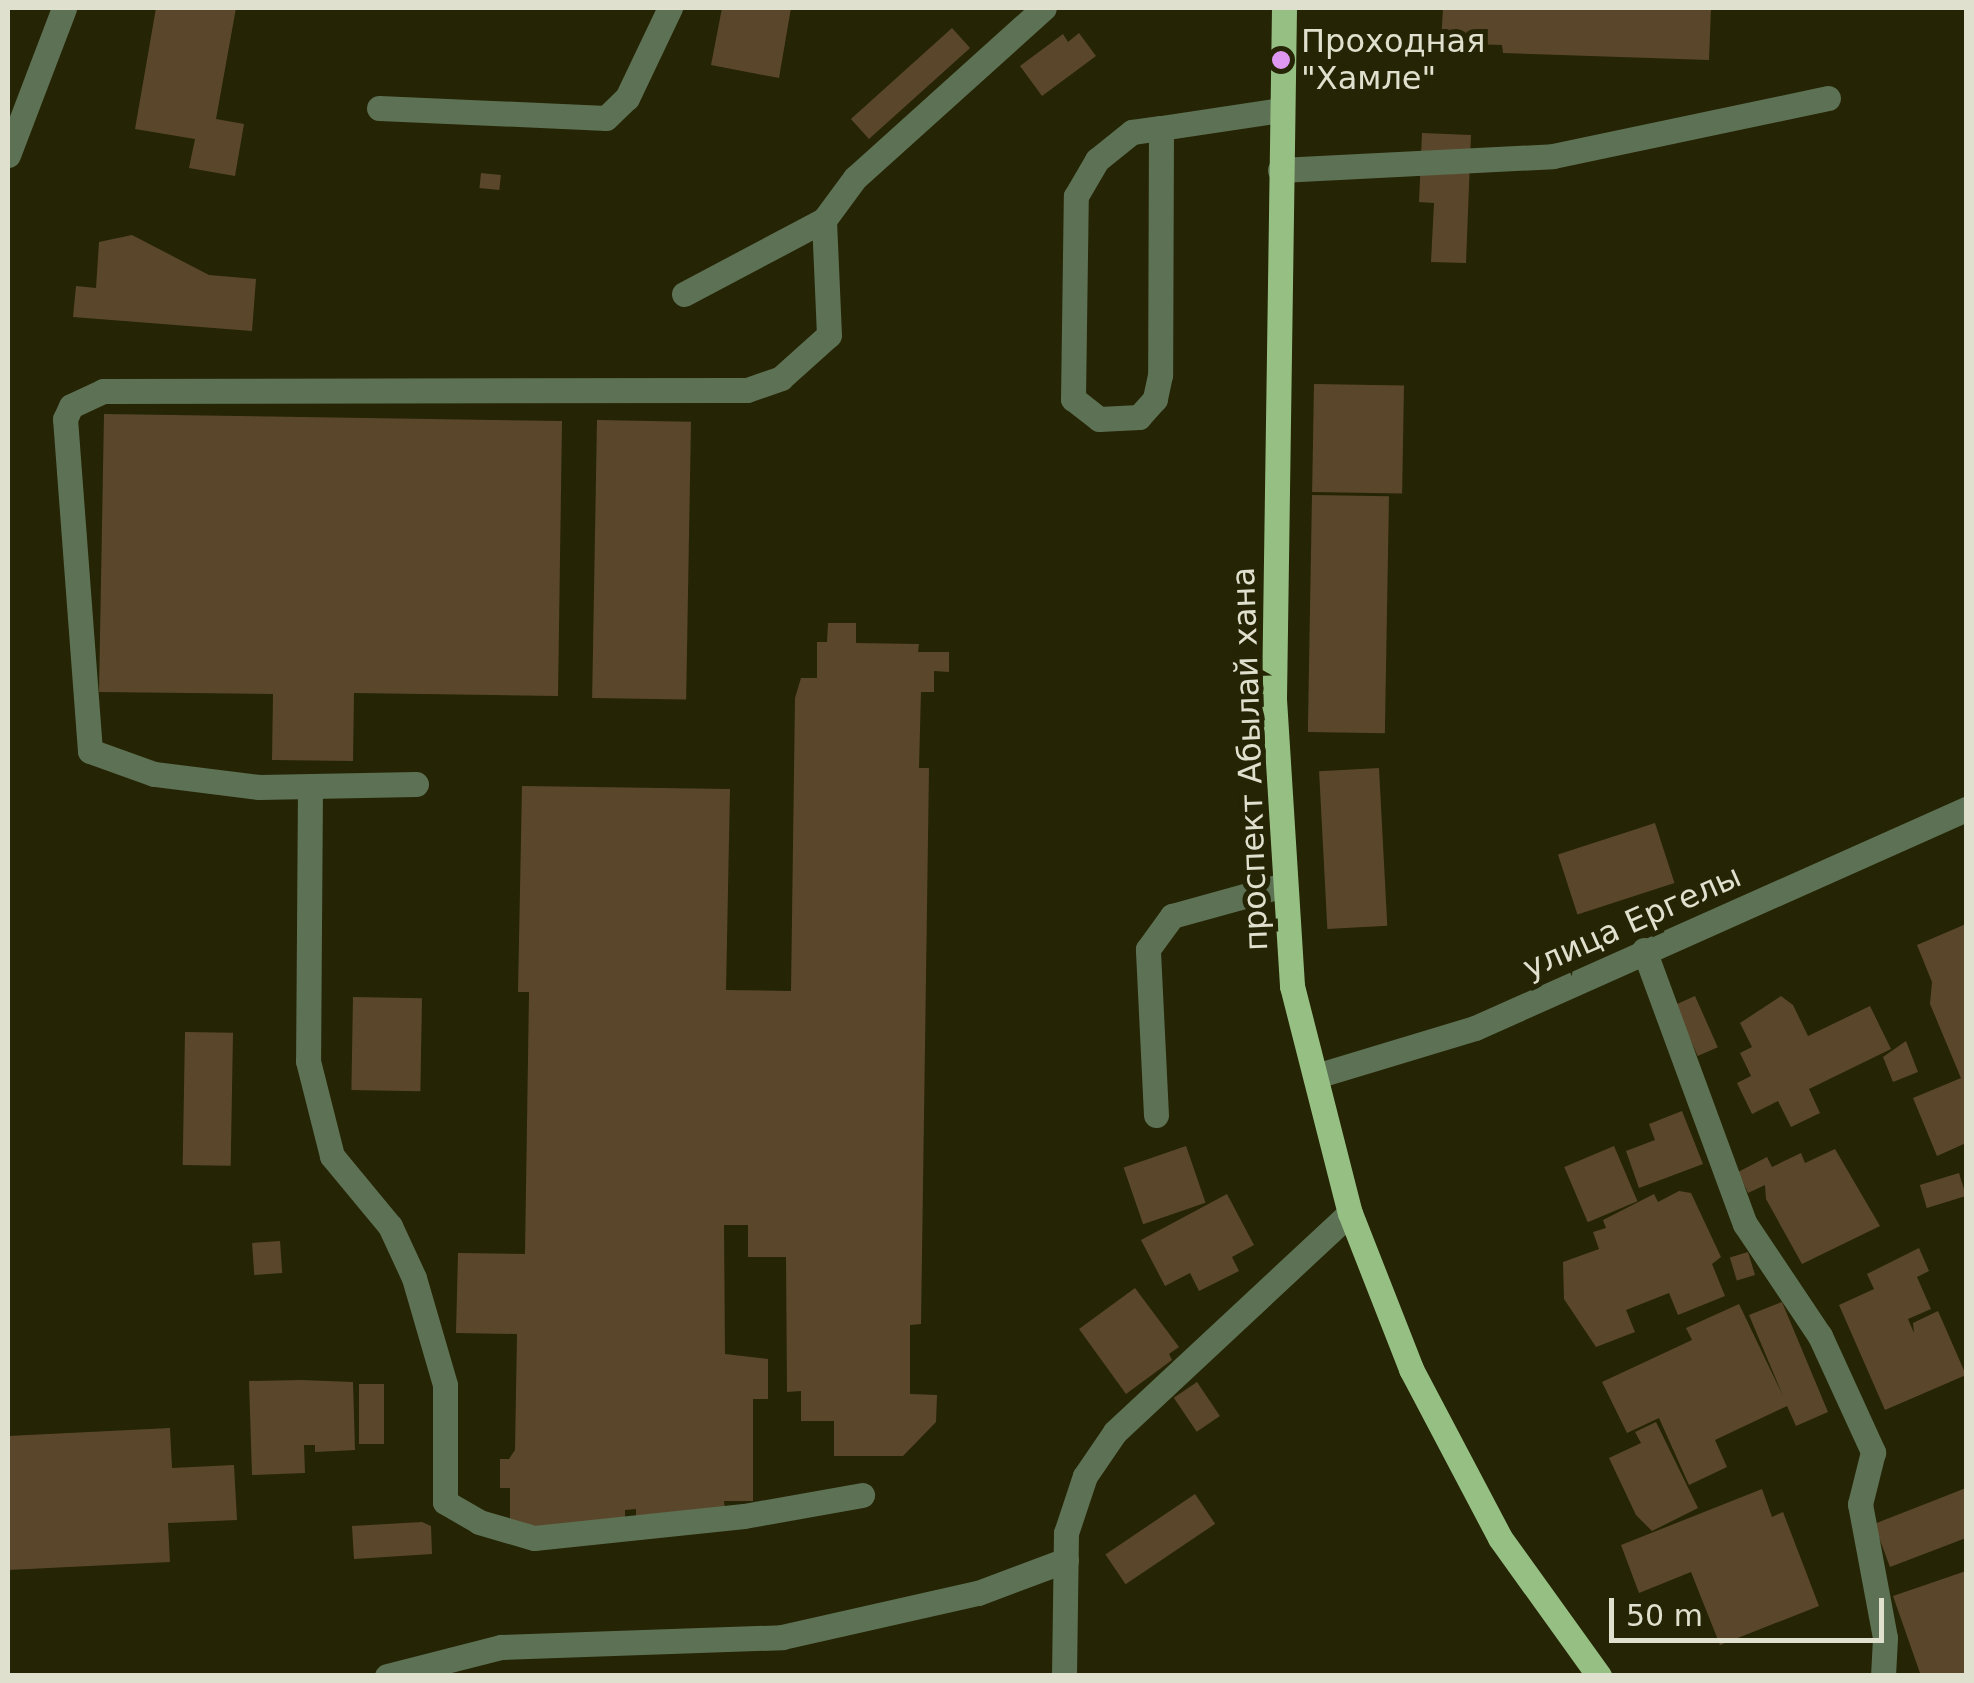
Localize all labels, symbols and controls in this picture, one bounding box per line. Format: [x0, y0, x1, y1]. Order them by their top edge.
place label: Проходная "Хамле" [1301, 23, 1485, 98]
marker: Проходная "Хамле" [1270, 49, 1292, 71]
street label: проспект Абылай хана [1224, 566, 1276, 952]
street label: улица Ергелы [1517, 857, 1747, 987]
scale bar [1614, 1578, 1889, 1640]
text: 50 m [1626, 1598, 1703, 1633]

